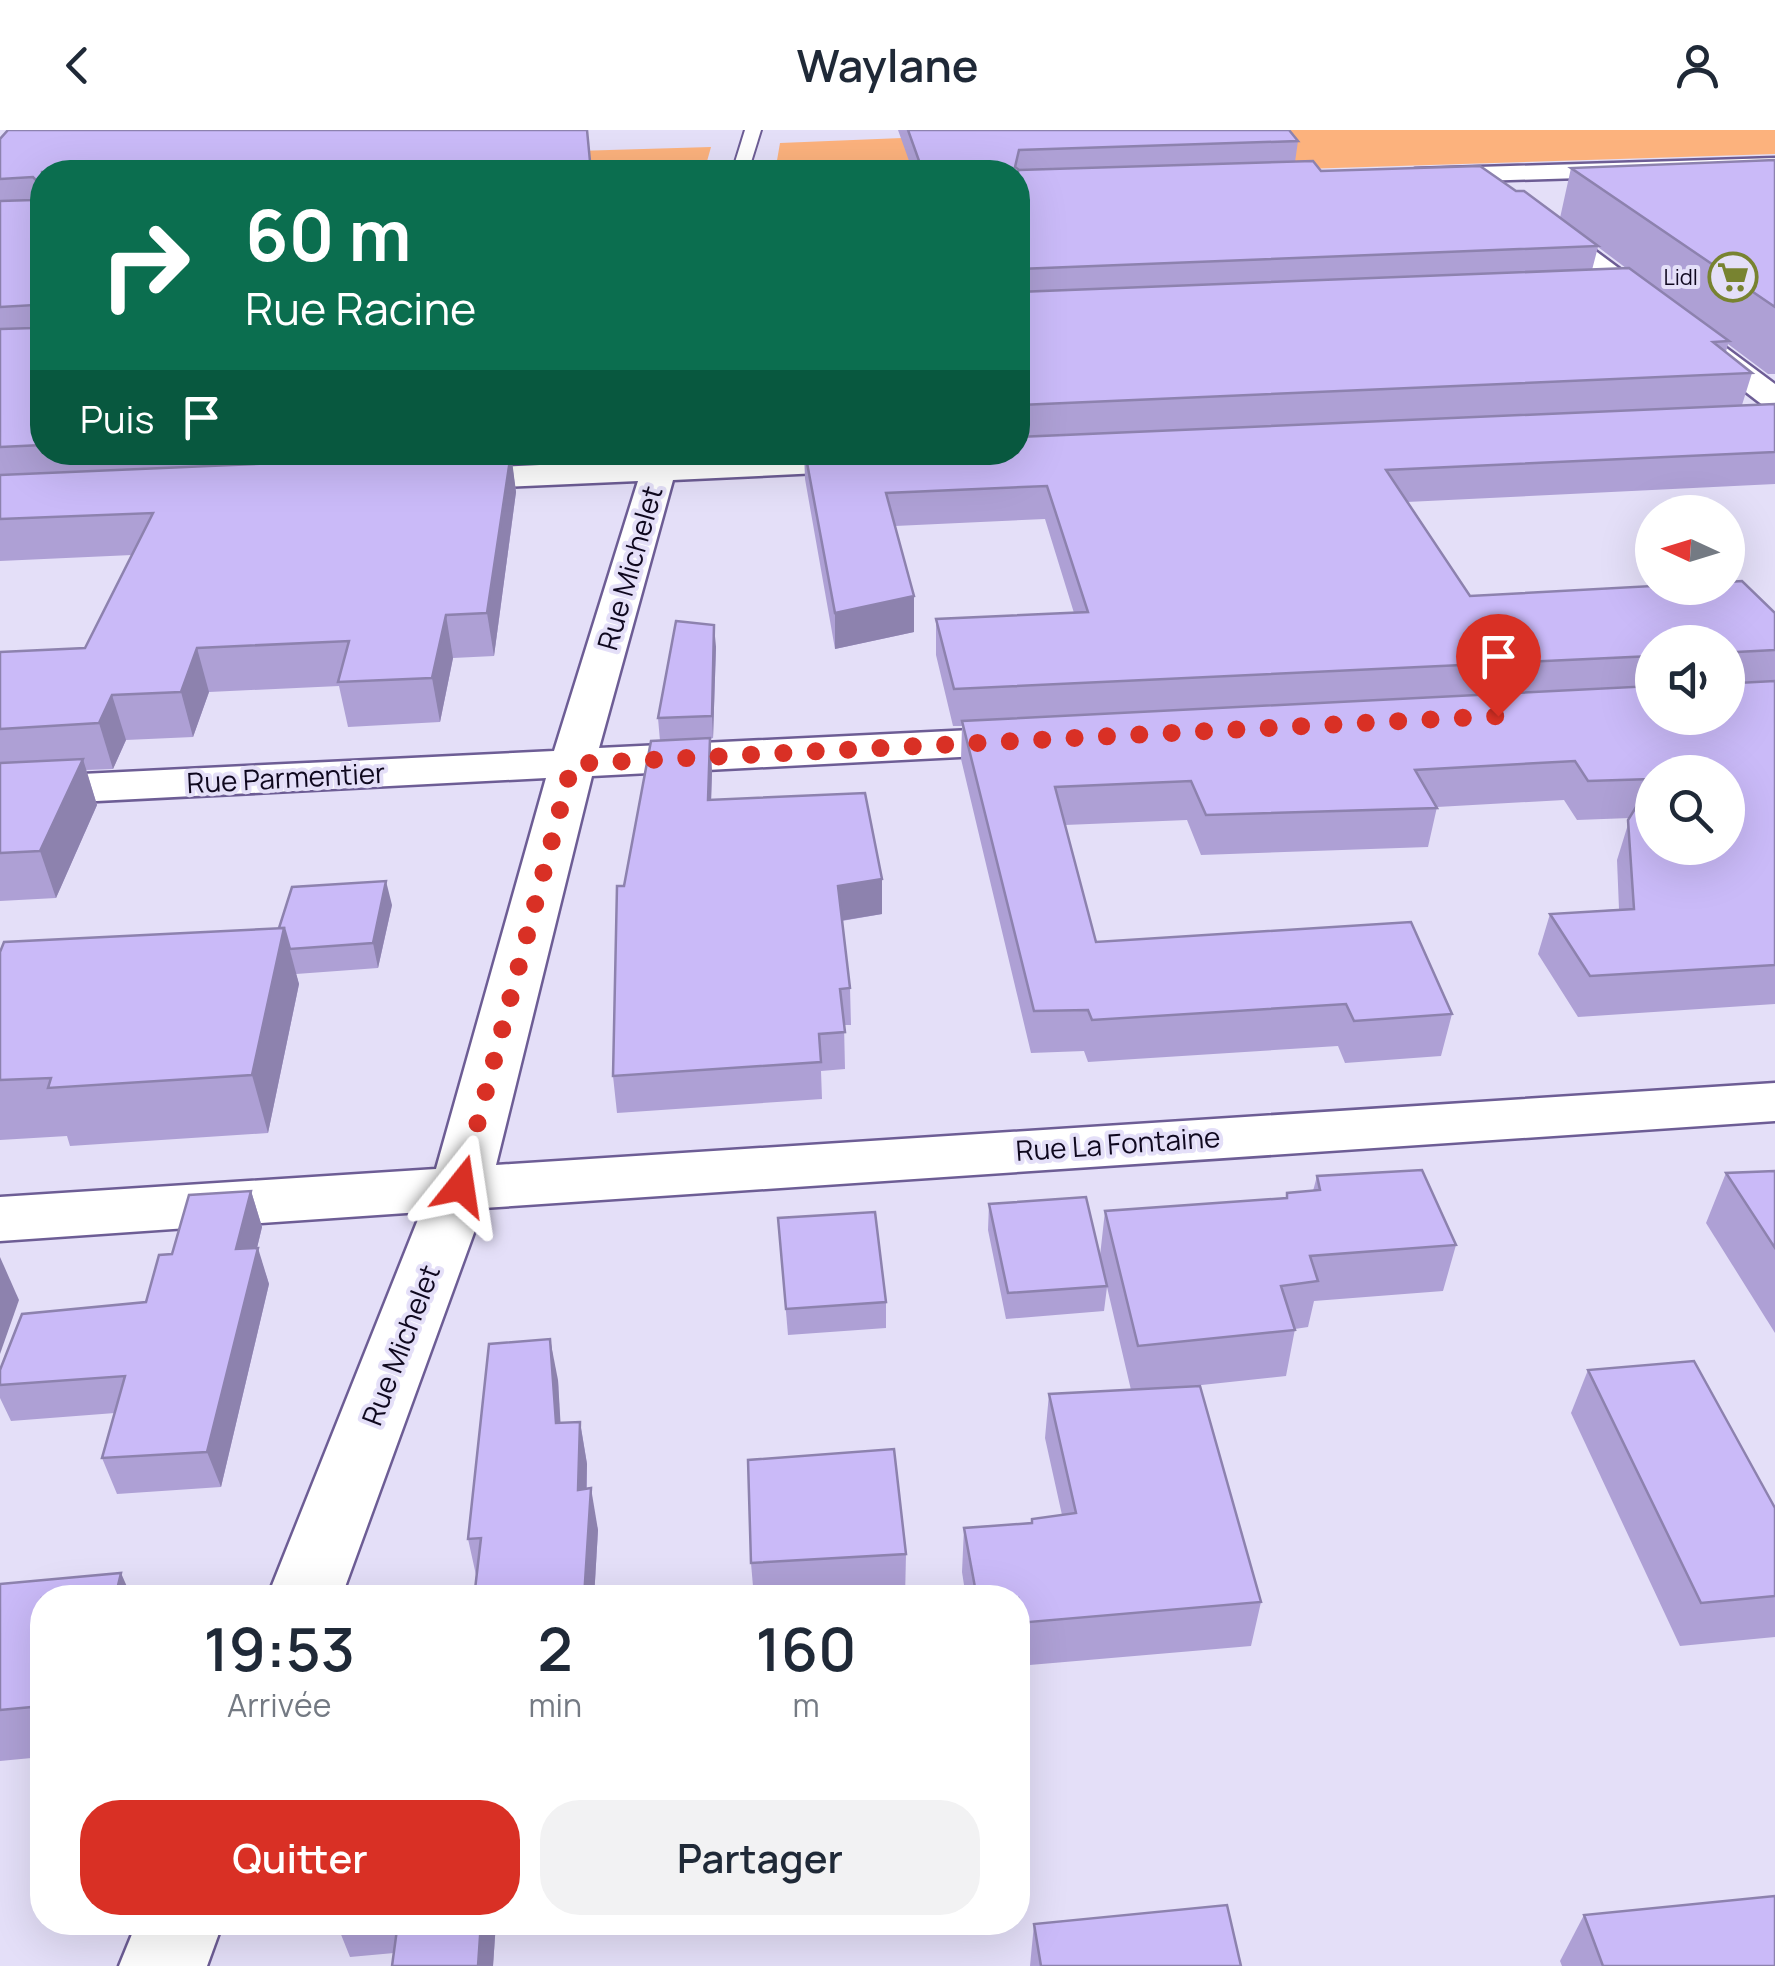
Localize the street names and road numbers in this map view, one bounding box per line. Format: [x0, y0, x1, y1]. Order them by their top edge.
street label: Rue Michelet [587, 481, 671, 654]
street label: Rue Parmentier [186, 753, 386, 801]
street label: Rue La Fontaine [1014, 1117, 1221, 1169]
street label: Rue Michelet [352, 1259, 448, 1430]

